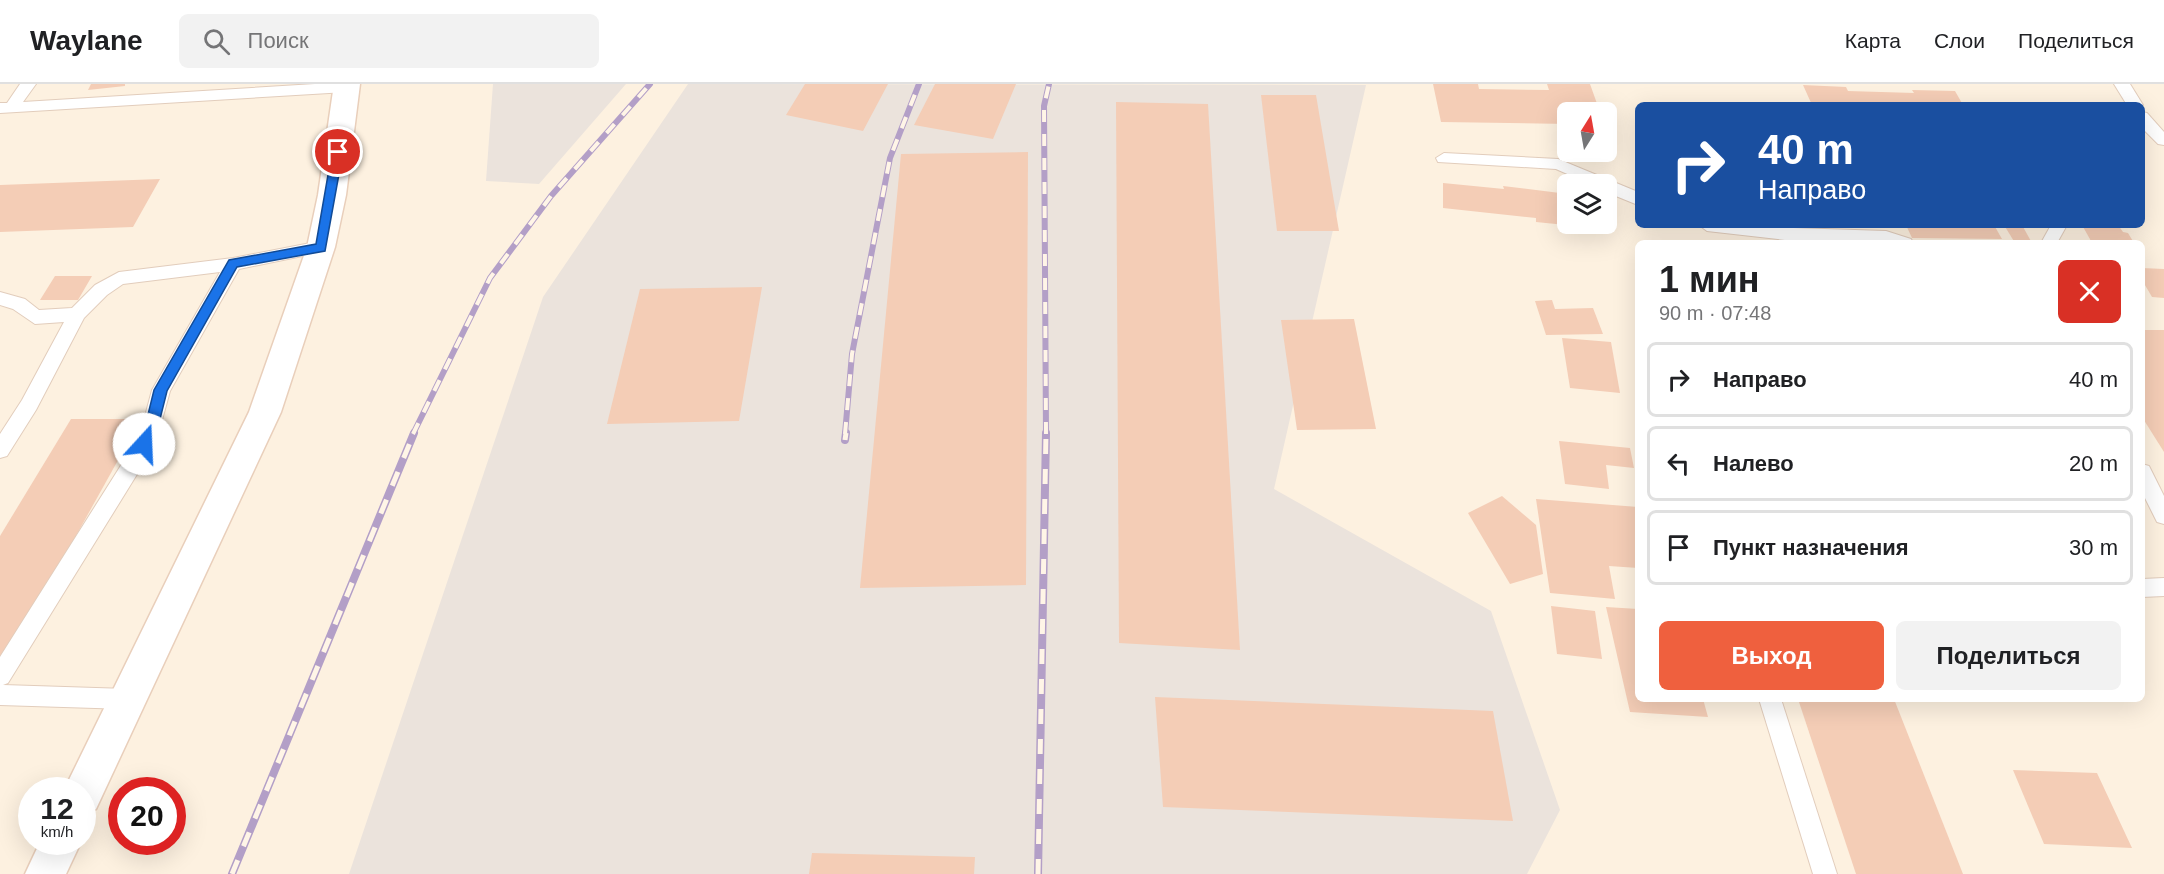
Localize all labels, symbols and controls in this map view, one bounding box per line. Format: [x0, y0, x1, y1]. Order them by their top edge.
search box [179, 14, 599, 68]
text: Waylane [30, 25, 143, 56]
icon: search [200, 25, 233, 58]
text: Поиск [248, 28, 309, 53]
text: Карта [1845, 29, 1901, 52]
text: Слои [1934, 29, 1985, 52]
text: Поделиться [2018, 29, 2134, 52]
north arrow [1557, 102, 1617, 162]
map controls [1557, 102, 1617, 234]
pin [312, 126, 363, 177]
icon: right [1659, 126, 1737, 204]
text: 40 m [1758, 126, 1854, 173]
icon: arrive [321, 135, 354, 168]
button: layers [1557, 174, 1617, 234]
text: Направо [1758, 175, 1866, 205]
text: 1 мин [1659, 259, 1760, 300]
button: close [2058, 260, 2121, 323]
text: 90 m · 07:48 [1659, 302, 1771, 324]
icon: right [1662, 363, 1695, 396]
text: Направо [1713, 367, 1807, 392]
text: 40 m [2069, 367, 2118, 392]
position arrow [112, 412, 176, 476]
icon: left [1662, 447, 1695, 480]
text: Налево [1713, 451, 1794, 476]
text: 20 m [2069, 451, 2118, 476]
icon: arrive [1662, 531, 1695, 564]
text: Пункт назначения [1713, 535, 1909, 560]
text: 30 m [2069, 535, 2118, 560]
button: Выход [1659, 621, 1884, 690]
button: Поделиться [1896, 621, 2121, 690]
speed limit sign: 20 [108, 777, 186, 855]
text: 12 [40, 792, 74, 825]
text: km/h [41, 823, 73, 840]

